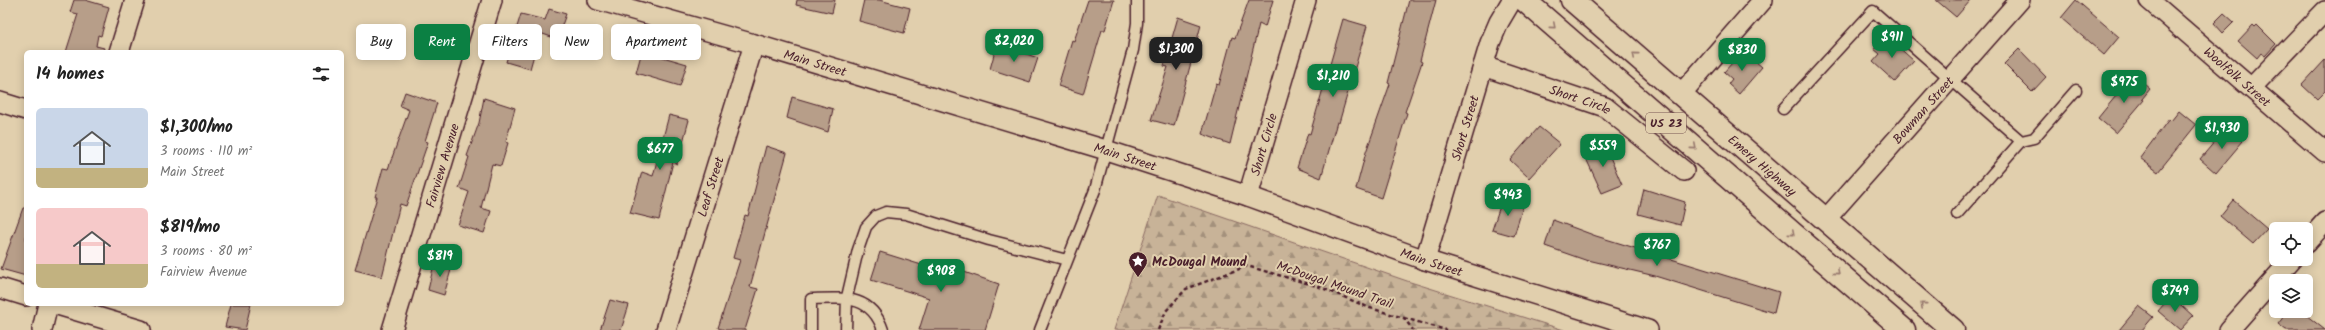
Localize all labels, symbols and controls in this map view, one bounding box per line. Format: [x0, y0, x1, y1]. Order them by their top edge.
one-way arrow [1548, 21, 1556, 28]
chip: Buy [356, 24, 406, 60]
chip: Rent [414, 24, 470, 60]
chip: Filters [478, 24, 542, 60]
chip: New [550, 24, 603, 60]
chip: Apartment [611, 24, 701, 60]
pin: $911 [1868, 25, 1916, 59]
text: $911 [1881, 27, 1903, 48]
pin: $2,020 [981, 29, 1047, 63]
text: $2,020 [994, 31, 1034, 52]
pin: $1,300 [1143, 37, 1209, 71]
pin: $830 [1718, 38, 1766, 72]
text: $1,300 [1158, 39, 1194, 60]
text: $830 [1727, 40, 1757, 61]
street label: Woolfolk Street [2198, 42, 2276, 113]
street label: Main Street [781, 44, 850, 84]
one-way arrow [1633, 52, 1640, 59]
text: 14 homes [36, 61, 104, 88]
icon: filters [310, 63, 332, 85]
pin: $1,210 [1300, 64, 1366, 98]
text: $1,210 [1316, 66, 1350, 87]
pin: $975 [2100, 70, 2148, 104]
street label: Bowman Street [1888, 71, 1960, 149]
text: $975 [2111, 72, 2138, 93]
street label: Short Circle [1546, 80, 1616, 120]
street label: Short Street [1446, 92, 1486, 163]
street label: Short Circle [1246, 111, 1284, 178]
road number: US 23 [1646, 113, 1686, 133]
text: $1,300/mo [160, 114, 233, 141]
pin: $1,930 [2189, 116, 2255, 150]
text: $1,930 [2204, 118, 2240, 139]
street label: Fairview Avenue [421, 121, 466, 211]
icon: home [68, 124, 116, 172]
street label: Emery Highway [1722, 130, 1801, 203]
pin: $559 [1579, 134, 1627, 168]
text: $559 [1589, 136, 1617, 157]
pin: $677 [636, 137, 684, 171]
street label: Main Street [1091, 138, 1160, 178]
text: $677 [646, 139, 674, 160]
text: 3 rooms · 110 m² [160, 141, 252, 162]
one-way arrow [1689, 143, 1696, 150]
street label: Leaf Street [692, 153, 731, 220]
text: Main Street [160, 162, 225, 183]
pin: $943 [1484, 183, 1532, 217]
text: $943 [1494, 185, 1522, 206]
text: $819/mo [160, 214, 220, 241]
map controls [2269, 222, 2313, 318]
button: locate [2269, 222, 2313, 266]
icon: home [68, 224, 116, 272]
one-way arrow [1787, 228, 1795, 235]
pin: $767 [1633, 233, 1681, 267]
text: $767 [1643, 235, 1671, 256]
text: 3 rooms · 80 m² [160, 241, 252, 262]
street label: Main Street [1397, 243, 1466, 283]
pin: $819 [416, 244, 464, 278]
text: $819 [427, 246, 453, 267]
place icon: McDougal Mound [1127, 250, 1149, 278]
place label: McDougal Mound [1152, 252, 1248, 273]
street label: McDougal Mound Trail [1273, 256, 1396, 315]
pin: $908 [917, 259, 965, 293]
text: $908 [927, 261, 955, 282]
text: Fairview Avenue [160, 262, 247, 283]
one-way arrow [1832, 267, 1840, 275]
button: layers [2269, 274, 2313, 318]
pin: $749 [2151, 279, 2199, 313]
text: $749 [2161, 281, 2189, 302]
one-way arrow [1921, 302, 1928, 309]

